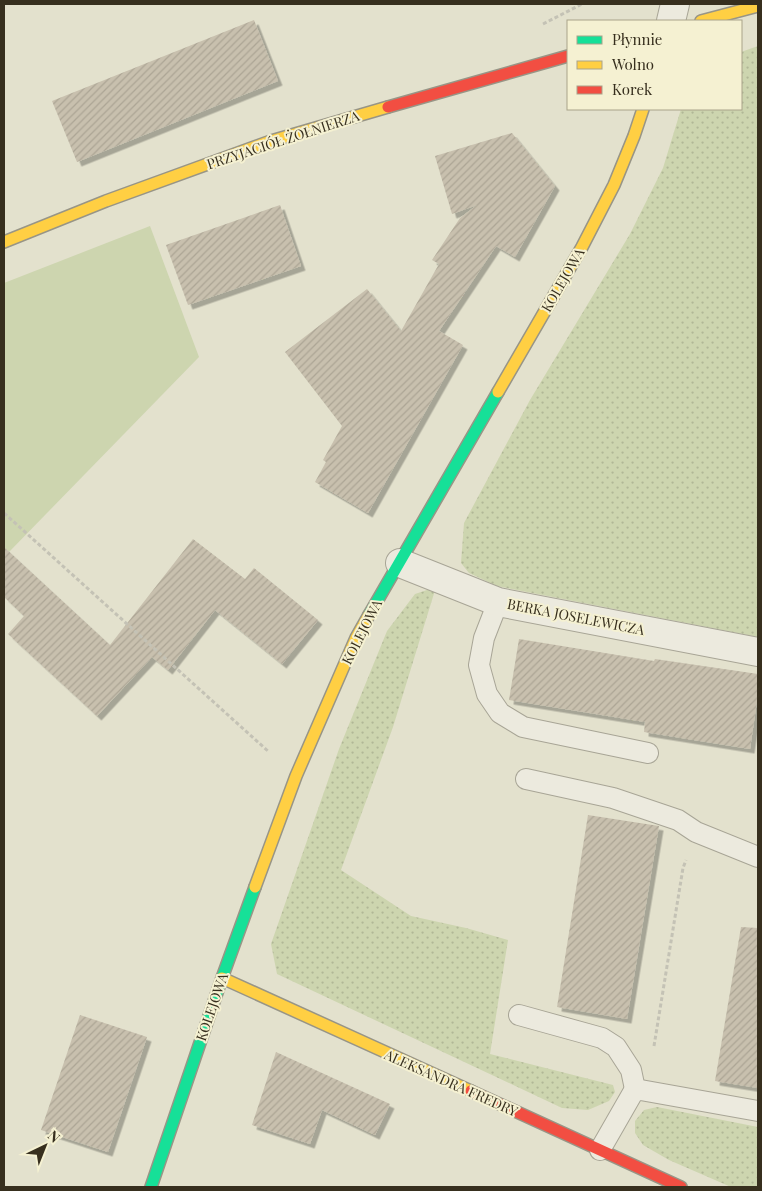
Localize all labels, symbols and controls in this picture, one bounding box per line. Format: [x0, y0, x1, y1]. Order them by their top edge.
legend [567, 20, 742, 110]
text: Płynnie [612, 29, 662, 49]
text: Wolno [611, 54, 654, 74]
text: Korek [612, 79, 653, 99]
street label: PRZYJACIÓŁ ŻOŁNIERZA [204, 106, 362, 173]
street label: KOLEJOWA [537, 244, 589, 315]
street label: BERKA JOSELEWICZA [506, 594, 647, 639]
street label: KOLEJOWA [337, 596, 386, 668]
street label: KOLEJOWA [191, 970, 232, 1043]
street label: ALEKSANDRA FREDRY [381, 1044, 522, 1121]
north arrow [20, 1121, 70, 1171]
text: N [44, 1126, 64, 1147]

